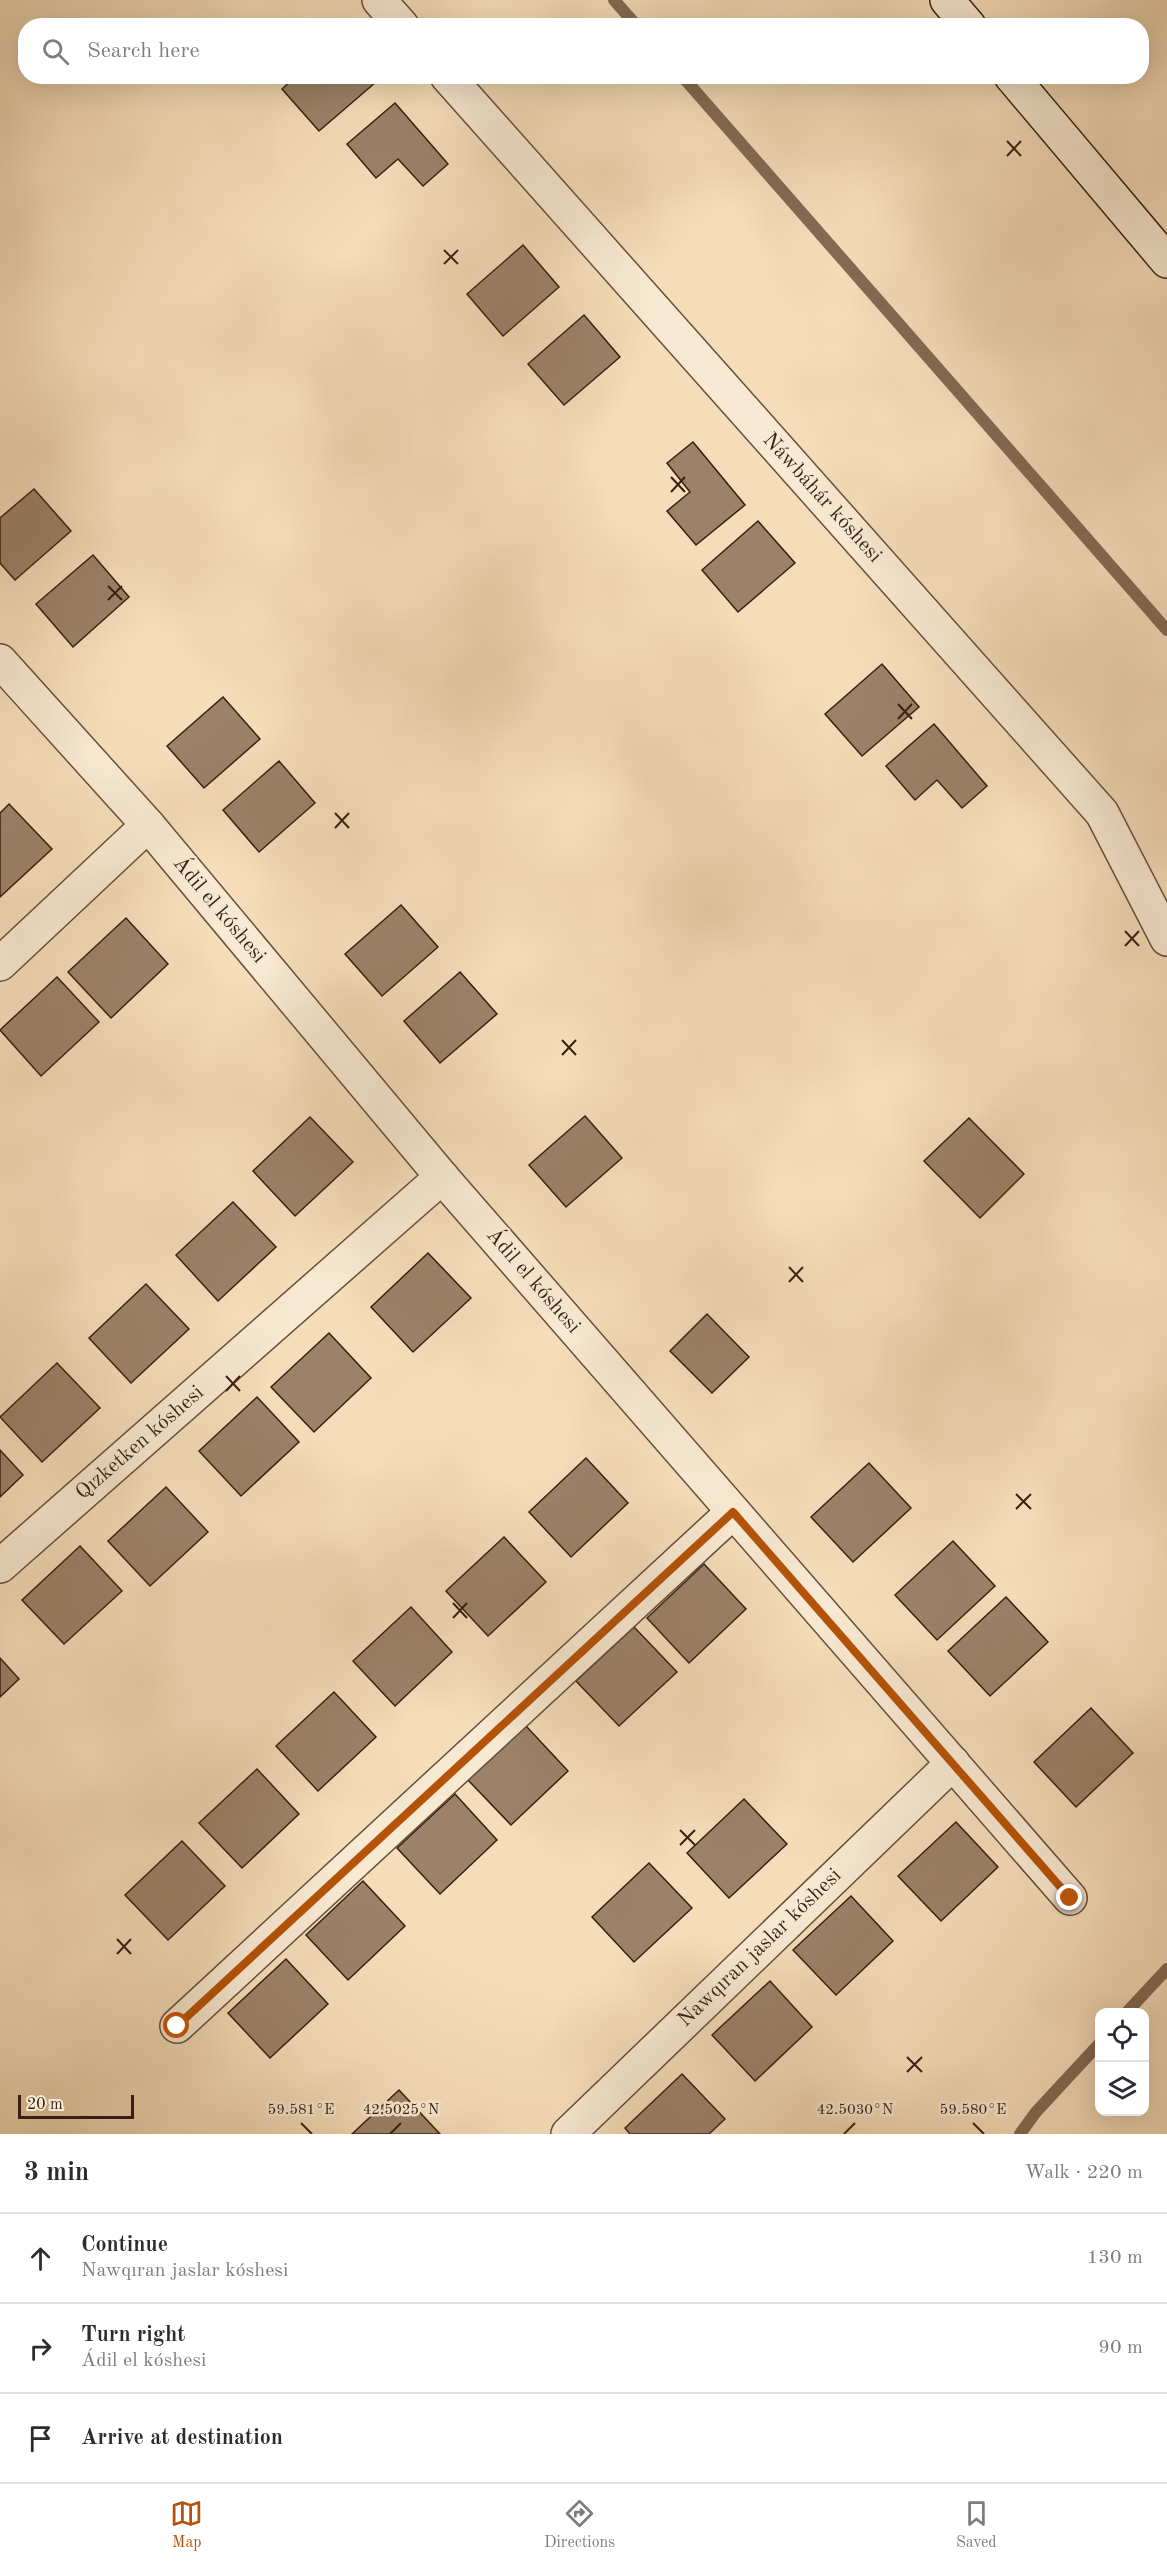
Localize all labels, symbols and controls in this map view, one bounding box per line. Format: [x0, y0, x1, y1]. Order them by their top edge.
search box [18, 18, 1149, 84]
icon: search [39, 35, 72, 68]
text: Search here [87, 40, 200, 62]
street label: Náwbáhár kóshesi [759, 429, 885, 567]
street label: Ádil el kóshesi [169, 850, 272, 967]
street label: Ádil el kóshesi [482, 1222, 587, 1338]
street label: Qızketken kóshesi [72, 1382, 208, 1504]
street label: Nawqıran jaslar kóshesi [674, 1865, 846, 2031]
route end [1056, 1884, 1082, 1910]
map controls [1095, 2008, 1149, 2116]
button: locate [1095, 2008, 1149, 2062]
route start [163, 2012, 189, 2038]
button: layers [1095, 2062, 1149, 2116]
scale bar [18, 2092, 134, 2120]
text: 20 m [27, 2097, 63, 2113]
text: 59.581°E [268, 2103, 334, 2118]
text: 42.5025°N [363, 2103, 440, 2118]
text: 42.5030°N [817, 2103, 894, 2118]
text: 59.580°E [940, 2103, 1006, 2118]
text: 3 min [24, 2160, 89, 2186]
text: Walk · 220 m [1024, 2163, 1143, 2183]
text: Continue [81, 2234, 168, 2256]
icon: ahead [24, 2242, 57, 2275]
text: 130 m [1087, 2248, 1143, 2268]
text: Nawqıran jaslar kóshesi [81, 2261, 288, 2281]
text: Turn right [81, 2324, 185, 2346]
icon: right [24, 2332, 57, 2365]
text: 90 m [1098, 2338, 1143, 2358]
text: Ádil el kóshesi [81, 2351, 206, 2371]
icon: arrive [24, 2422, 57, 2455]
text: Arrive at destination [81, 2427, 283, 2449]
tab: Map [170, 2497, 203, 2553]
tab: Directions [544, 2497, 615, 2553]
tab: Saved [956, 2497, 997, 2553]

